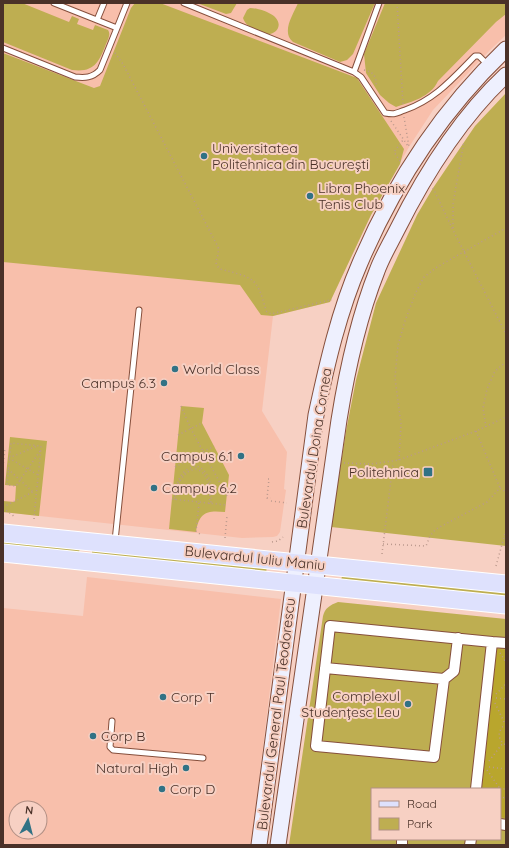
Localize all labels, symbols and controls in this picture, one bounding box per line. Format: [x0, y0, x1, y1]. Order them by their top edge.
place label: Universitatea Politehnica din București [212, 139, 369, 173]
marker: Universitatea Politehnica din București [199, 151, 209, 161]
place label: Libra Phoenix Tenis Club [318, 179, 405, 213]
marker: Libra Phoenix Tenis Club [305, 191, 315, 201]
place label: World Class [183, 360, 260, 378]
marker: World Class [170, 364, 180, 374]
street label: Bulevardul Doina Cornea [292, 366, 336, 530]
place label: Campus 6.3 [81, 374, 156, 392]
marker: Campus 6.3 [159, 378, 169, 388]
place label: Campus 6.1 [161, 447, 233, 465]
marker: Campus 6.1 [236, 451, 246, 461]
place label: Politehnica [349, 463, 419, 481]
marker: Politehnica [422, 466, 434, 478]
place label: Campus 6.2 [162, 479, 237, 497]
marker: Campus 6.2 [149, 483, 159, 493]
street label: Bulevardul Iuliu Maniu [184, 542, 326, 574]
street label: Bulevardul General Paul Teodorescu [253, 597, 299, 831]
place label: Complexul Studențesc Leu [301, 687, 400, 721]
place label: Corp T [171, 688, 215, 706]
marker: Corp T [158, 692, 168, 702]
marker: Complexul Studențesc Leu [403, 699, 413, 709]
place label: Corp B [101, 727, 145, 745]
marker: Corp B [88, 731, 98, 741]
place label: Natural High [96, 759, 178, 777]
marker: Natural High [181, 763, 191, 773]
place label: Corp D [170, 780, 215, 798]
marker: Corp D [157, 784, 167, 794]
legend [371, 788, 501, 840]
text: Road [407, 796, 437, 811]
north arrow [8, 800, 48, 840]
text: N [24, 803, 34, 818]
text: Park [407, 816, 432, 831]

